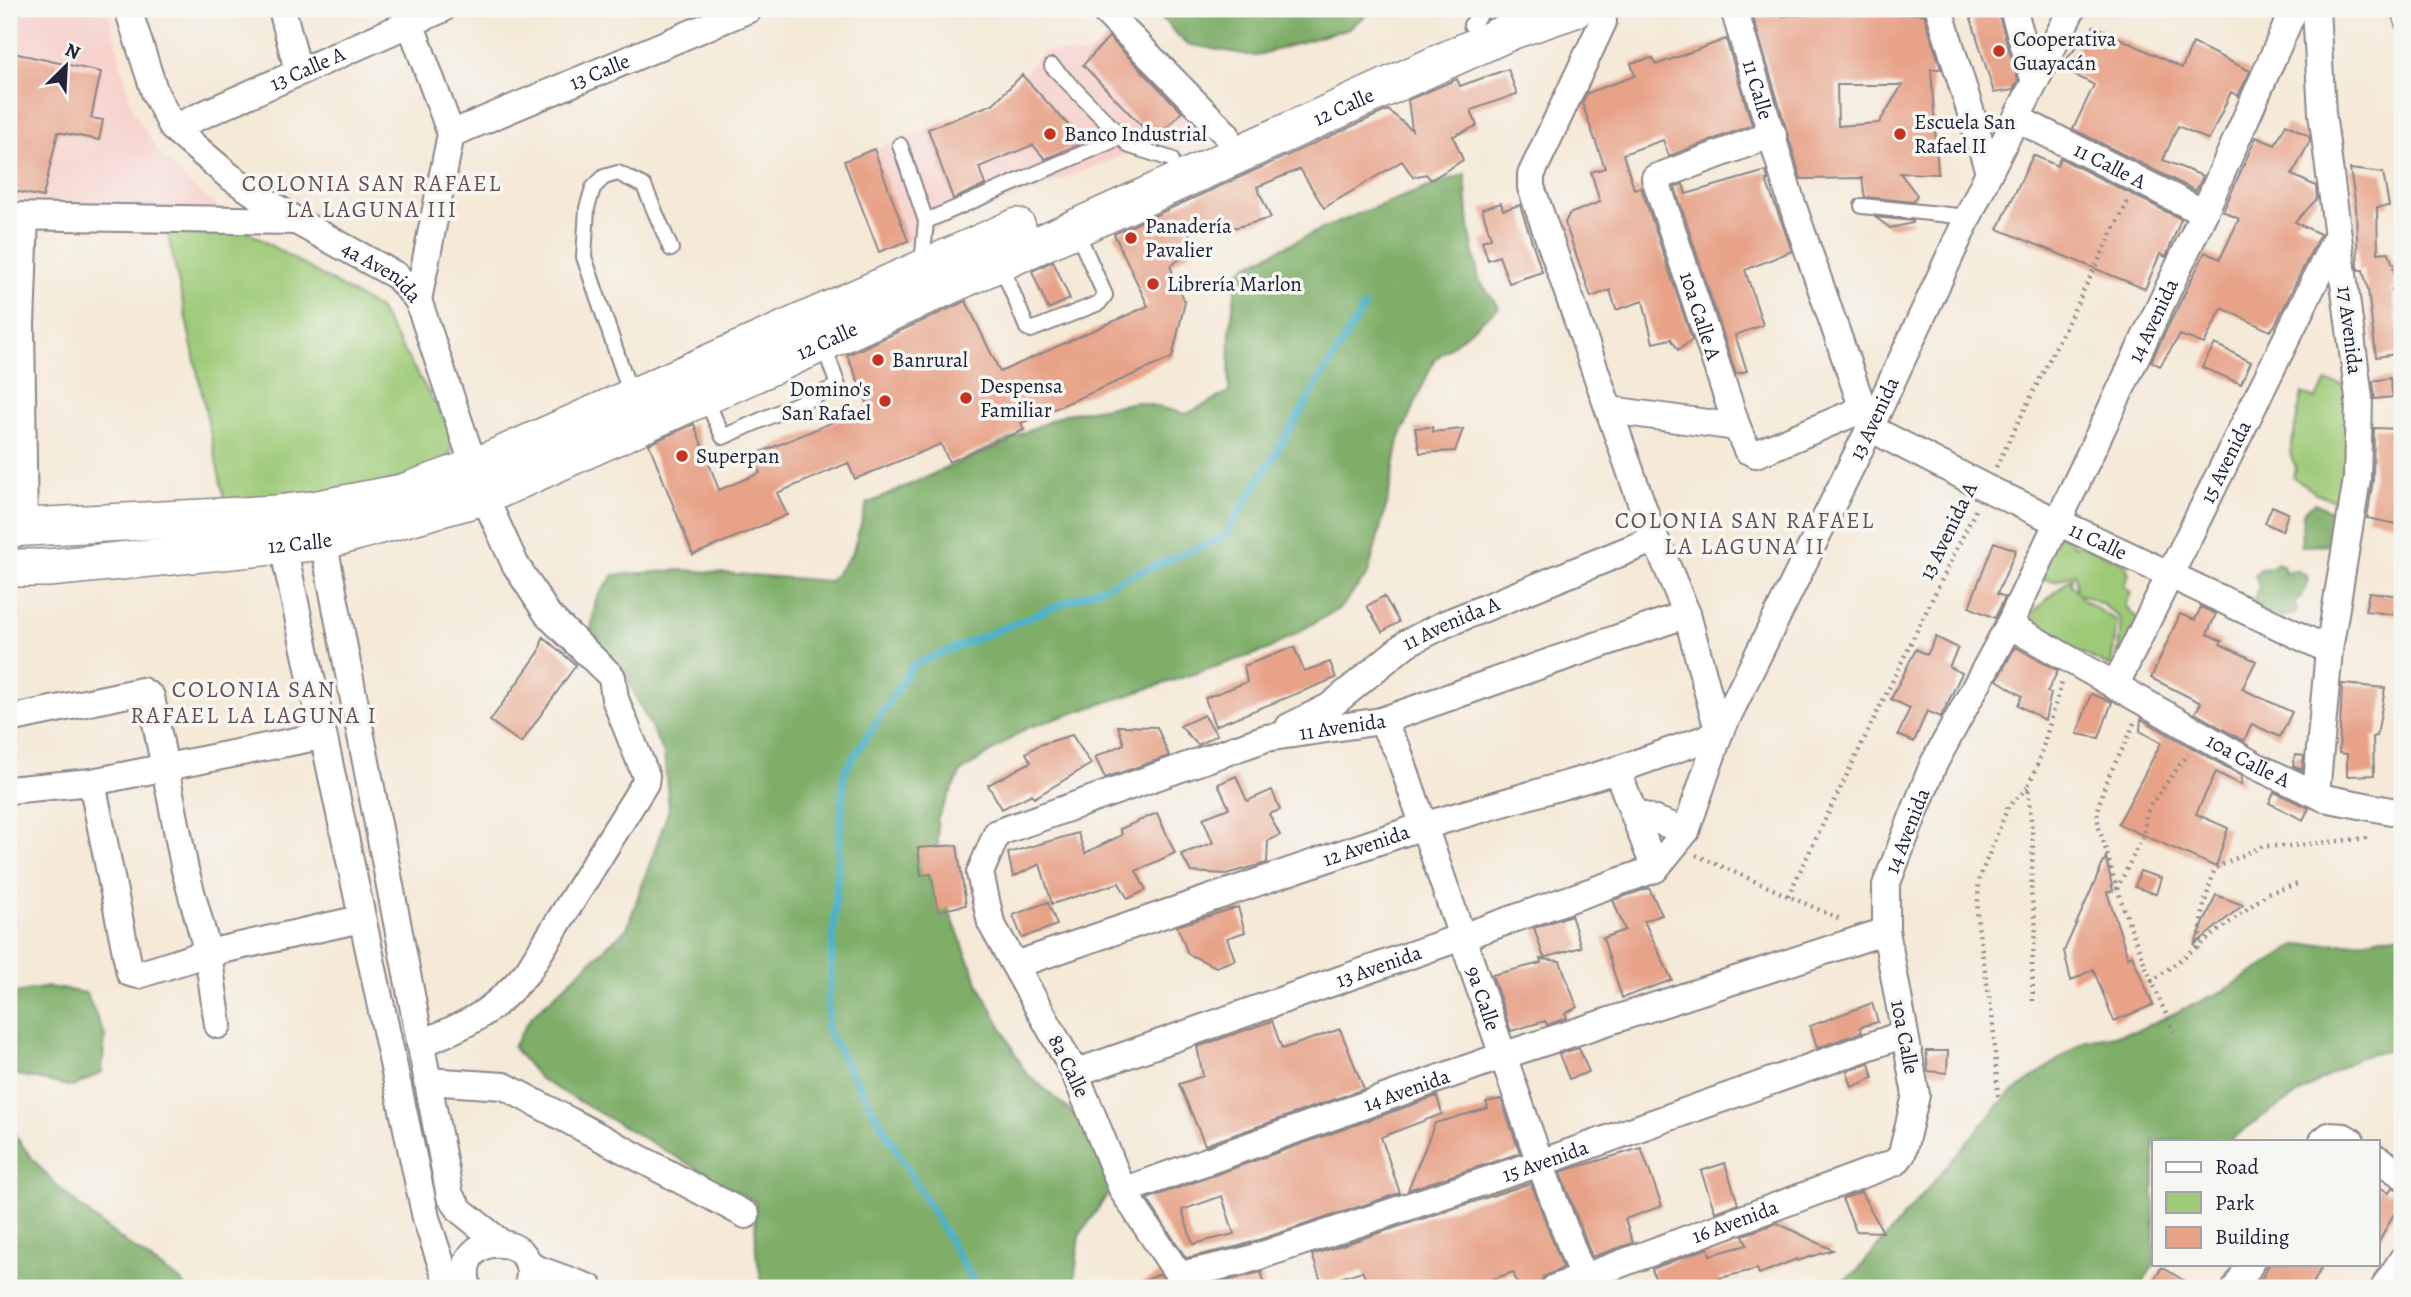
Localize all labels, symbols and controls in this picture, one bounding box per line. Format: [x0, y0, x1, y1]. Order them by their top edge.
place label: Cooperativa Guayacán [2013, 25, 2117, 77]
north arrow [32, 32, 102, 102]
text: N [61, 37, 84, 66]
street label: 13 Calle A [266, 39, 350, 97]
marker: Cooperativa Guayacán [1991, 43, 2007, 59]
street label: 13 Calle [565, 47, 634, 97]
street label: 11 Calle [1736, 56, 1780, 123]
street label: 12 Calle [1309, 81, 1378, 133]
place label: Escuela San Rafael II [1914, 108, 2016, 160]
place label: Banco Industrial [1064, 120, 1207, 148]
marker: Banco Industrial [1042, 126, 1058, 142]
marker: Escuela San Rafael II [1892, 126, 1908, 142]
street label: 11 Calle A [2069, 135, 2152, 196]
district label: COLONIA SAN RAFAEL LA LAGUNA III [242, 168, 502, 225]
place label: Panadería Pavalier [1145, 212, 1232, 264]
marker: Panadería Pavalier [1123, 230, 1139, 246]
street label: 4a Avenida [337, 234, 428, 309]
street label: 10a Calle A [1673, 268, 1728, 364]
place label: Librería Marlon [1167, 270, 1302, 298]
street label: 14 Avenida [2121, 274, 2185, 367]
marker: Librería Marlon [1145, 276, 1161, 292]
street label: 17 Avenida [2331, 284, 2369, 376]
street label: 12 Calle [792, 315, 862, 367]
place label: Banrural [892, 346, 968, 374]
marker: Banrural [870, 352, 886, 368]
place label: Despensa Familiar [980, 372, 1063, 424]
street label: 13 Avenida [1842, 372, 1906, 465]
place label: Domino's San Rafael [782, 375, 871, 427]
marker: Despensa Familiar [958, 390, 974, 406]
marker: Domino's San Rafael [877, 393, 893, 409]
street label: 15 Avenida [2193, 415, 2258, 508]
place label: Superpan [696, 442, 779, 470]
marker: Superpan [674, 448, 690, 464]
street label: 13 Avenida A [1912, 477, 1984, 584]
district label: COLONIA SAN RAFAEL LA LAGUNA II [1615, 505, 1875, 562]
street label: 11 Calle [2065, 515, 2132, 567]
street label: 12 Calle [267, 525, 335, 560]
street label: 11 Avenida A [1398, 589, 1505, 657]
district label: COLONIA SAN RAFAEL LA LAGUNA I [130, 674, 378, 731]
street label: 11 Avenida [1297, 706, 1388, 747]
street label: 10a Calle A [2201, 727, 2295, 794]
street label: 14 Avenida [1878, 784, 1937, 878]
street label: 12 Avenida [1319, 818, 1414, 873]
street label: 13 Avenida [1332, 938, 1426, 994]
street label: 9a Calle [1459, 962, 1507, 1034]
street label: 10a Calle [1884, 998, 1926, 1076]
street label: 8a Calle [1042, 1030, 1096, 1102]
street label: 14 Avenida [1360, 1062, 1454, 1118]
street label: 15 Avenida [1499, 1133, 1592, 1189]
legend [2152, 1140, 2380, 1266]
text: Road [2215, 1153, 2259, 1181]
text: Park [2215, 1189, 2255, 1217]
street label: 16 Avenida [1688, 1193, 1782, 1250]
text: Building [2215, 1223, 2290, 1251]

